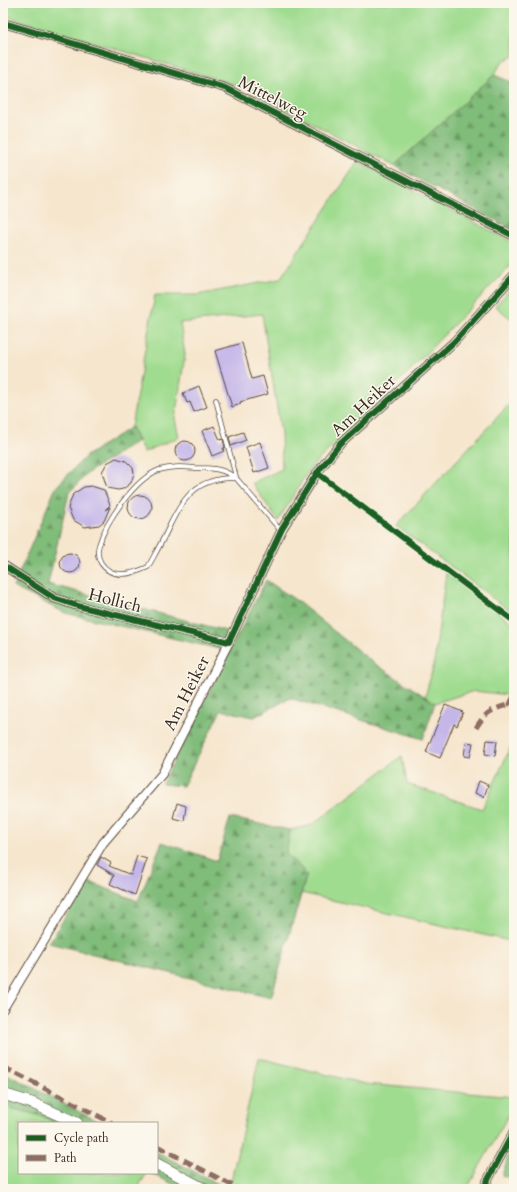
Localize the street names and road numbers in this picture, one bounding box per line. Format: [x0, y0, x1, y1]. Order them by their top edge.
street label: Mittelweg [234, 70, 312, 125]
street label: Am Heiker [326, 369, 401, 441]
street label: Hollich [86, 583, 144, 618]
street label: Am Heiker [158, 651, 215, 734]

